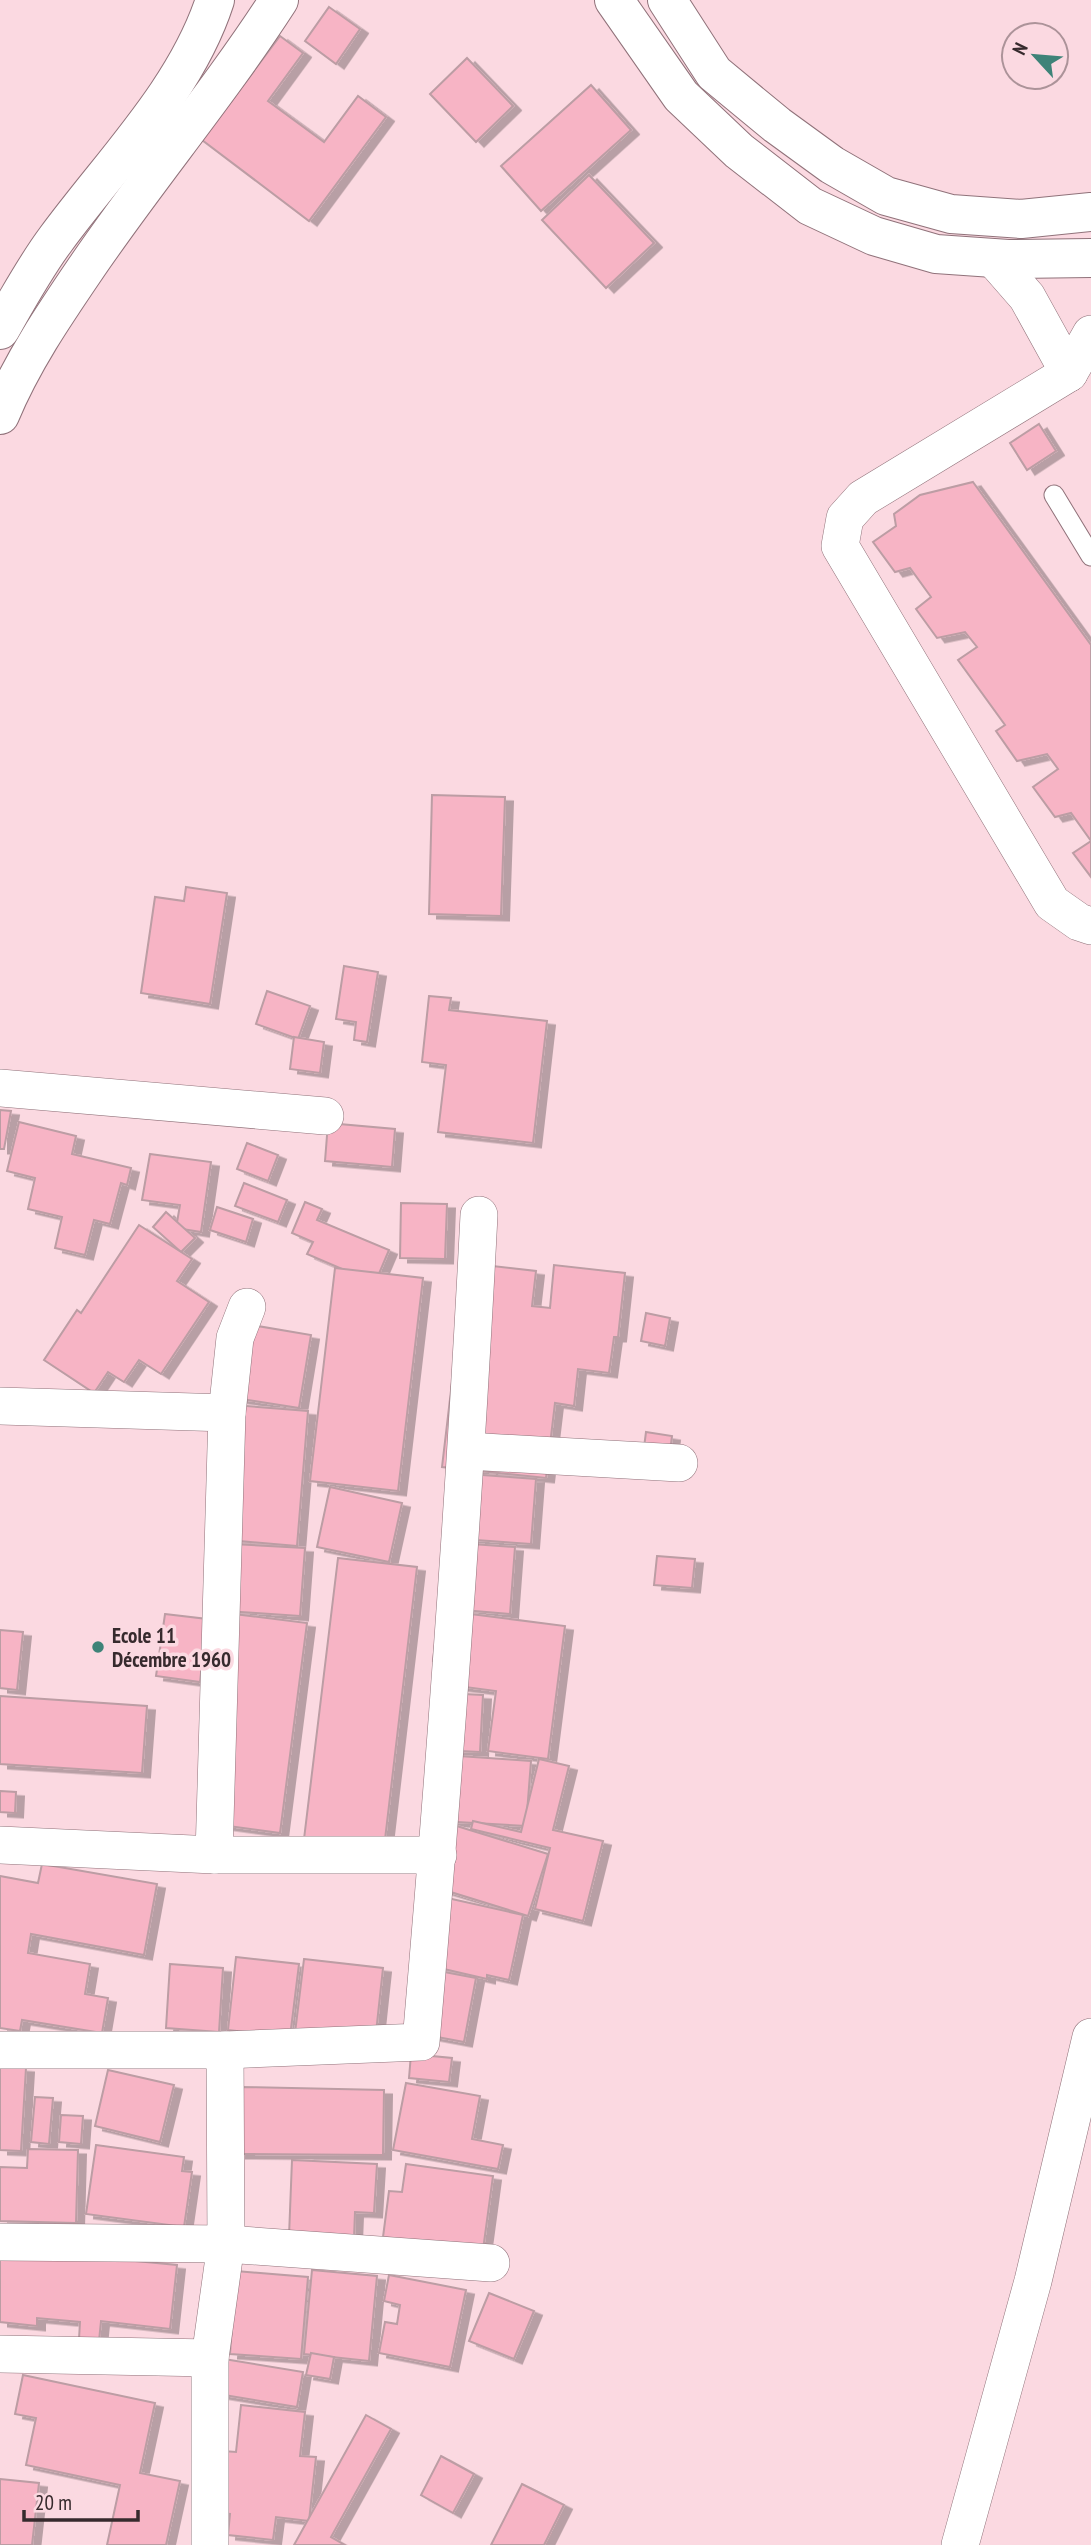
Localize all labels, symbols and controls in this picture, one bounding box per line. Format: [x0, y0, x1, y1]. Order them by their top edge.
north arrow [1000, 21, 1070, 91]
text: N [1007, 39, 1033, 58]
place label: Ecole 11 Décembre 1960 [112, 1622, 231, 1673]
marker: Ecole 11 Décembre 1960 [90, 1639, 106, 1655]
scale bar [24, 2478, 138, 2522]
text: 20 m [35, 2489, 72, 2516]

